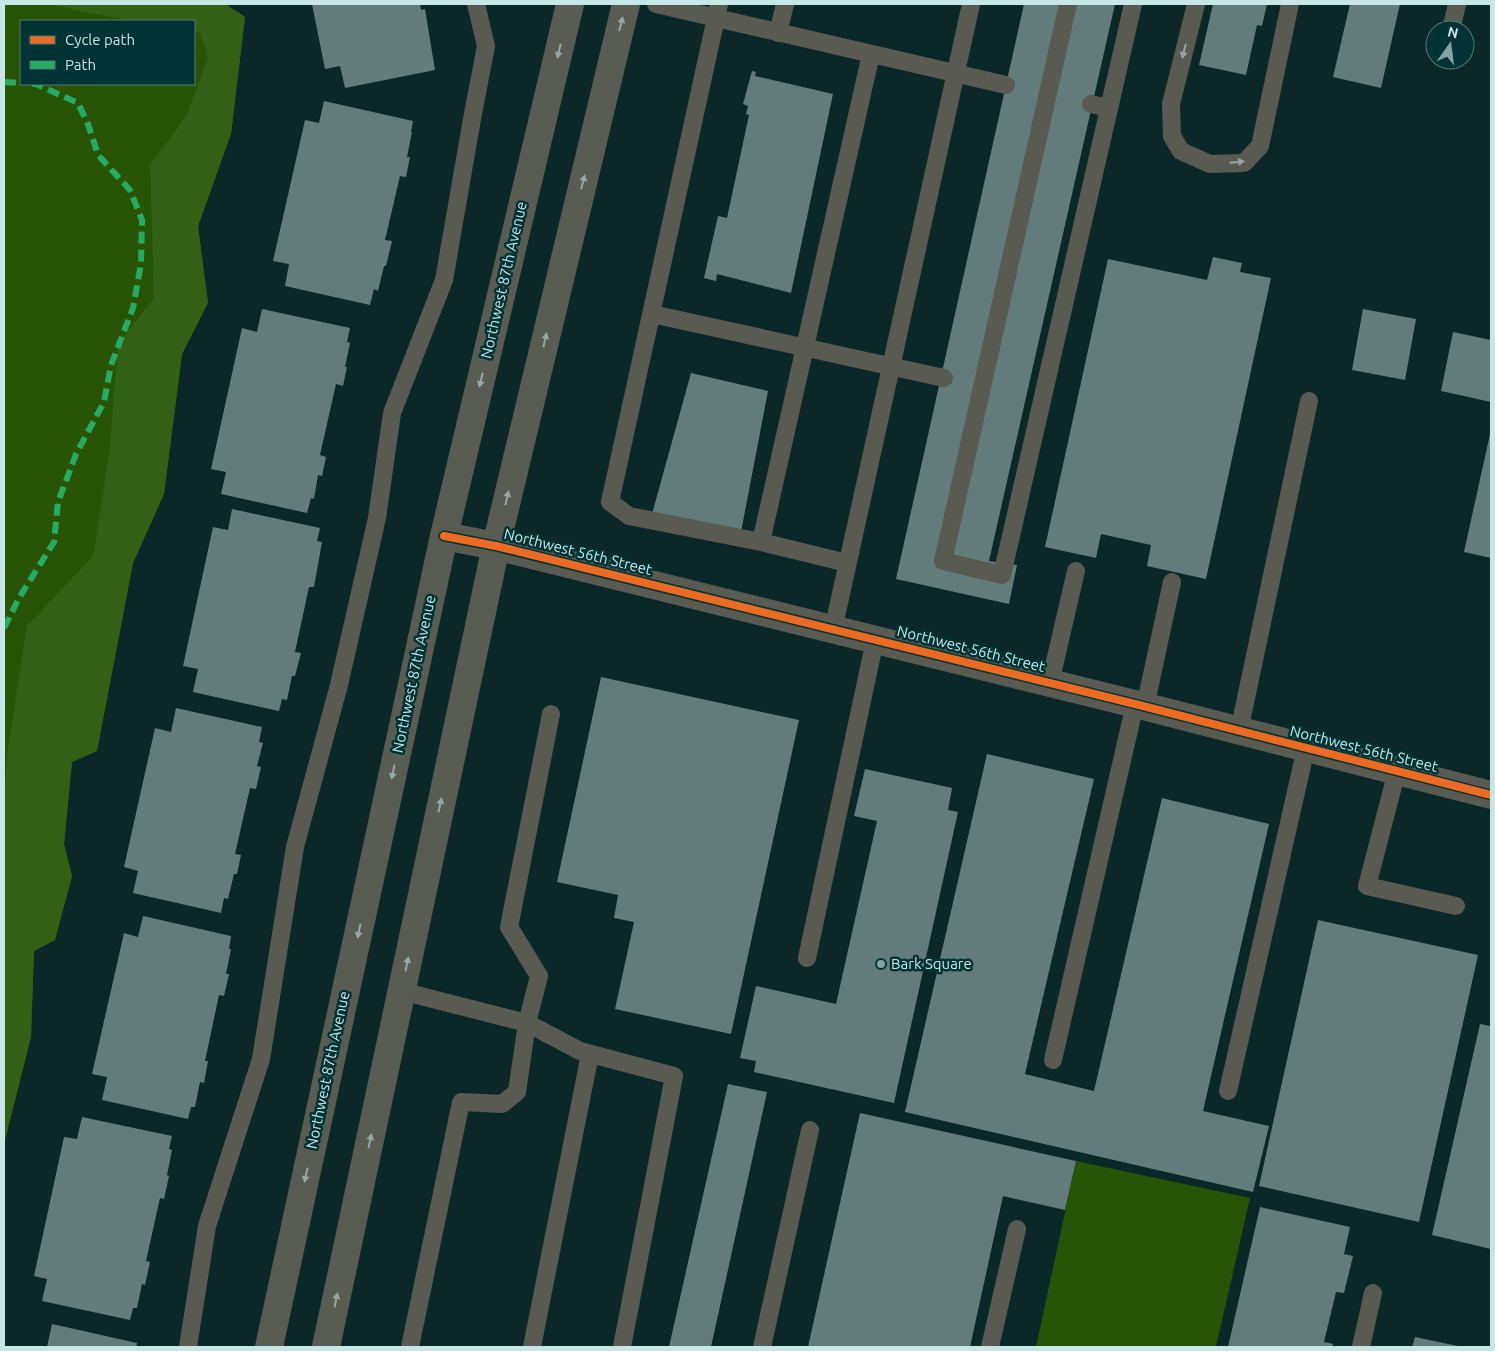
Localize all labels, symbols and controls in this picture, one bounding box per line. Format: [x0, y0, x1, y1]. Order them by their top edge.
one-way arrow [617, 17, 625, 32]
legend [20, 20, 195, 85]
north arrow [1425, 20, 1475, 70]
text: N [1446, 23, 1460, 41]
text: Cycle path [65, 31, 135, 48]
one-way arrow [554, 44, 562, 59]
one-way arrow [1180, 44, 1188, 59]
text: Path [65, 56, 96, 73]
one-way arrow [1229, 158, 1245, 166]
one-way arrow [579, 175, 587, 190]
street label: Northwest 87th Avenue [477, 200, 530, 360]
one-way arrow [541, 333, 549, 348]
one-way arrow [477, 372, 485, 387]
one-way arrow [503, 491, 511, 506]
street label: Northwest 56th Street [502, 525, 654, 578]
street label: Northwest 87th Avenue [388, 594, 439, 754]
street label: Northwest 56th Street [895, 622, 1047, 675]
street label: Northwest 56th Street [1288, 722, 1440, 775]
one-way arrow [389, 764, 397, 780]
one-way arrow [437, 797, 445, 813]
one-way arrow [354, 923, 362, 939]
place label: Bark Square [891, 955, 972, 972]
one-way arrow [403, 957, 411, 972]
marker: Bark Square [875, 958, 887, 970]
street label: Northwest 87th Avenue [302, 990, 353, 1150]
one-way arrow [366, 1132, 374, 1148]
one-way arrow [302, 1168, 310, 1183]
one-way arrow [332, 1292, 340, 1307]

